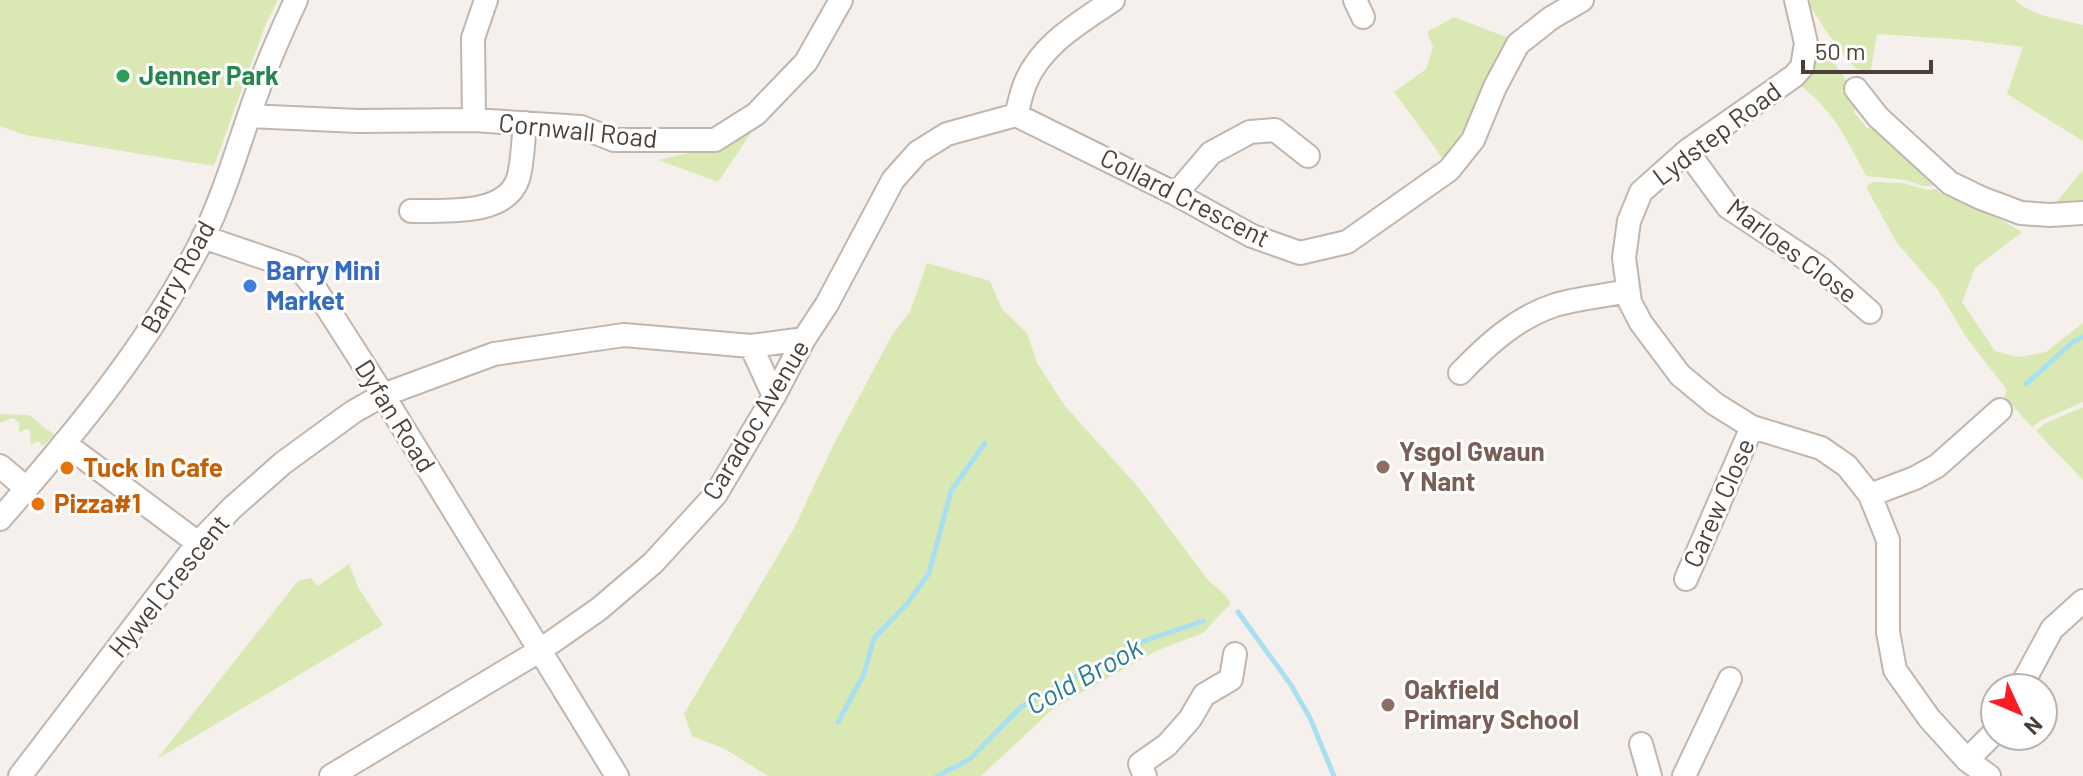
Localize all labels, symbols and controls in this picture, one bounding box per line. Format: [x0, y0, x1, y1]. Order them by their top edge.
scale bar [1803, 24, 1931, 74]
text: 50 m [1815, 36, 1866, 65]
place label: Jenner Park [139, 59, 279, 90]
marker: Jenner Park [114, 67, 132, 85]
street label: Lydstep Road [1646, 74, 1786, 191]
street label: Cornwall Road [497, 106, 659, 153]
street label: Collard Crescent [1096, 141, 1276, 253]
street label: Marloes Close [1722, 191, 1864, 309]
street label: Barry Road [133, 215, 220, 338]
place label: Barry Mini Market [266, 254, 380, 315]
marker: Barry Mini Market [241, 277, 259, 295]
street label: Caradoc Avenue [695, 334, 815, 505]
street label: Dyfan Road [350, 353, 443, 477]
street label: Carew Close [1675, 433, 1760, 572]
place label: Ysgol Gwaun Y Nant [1399, 435, 1545, 496]
place label: Tuck In Cafe [83, 451, 223, 482]
marker: Ysgol Gwaun Y Nant [1374, 458, 1392, 476]
marker: Tuck In Cafe [58, 459, 76, 477]
place label: Pizza#1 [54, 487, 141, 518]
marker: Pizza#1 [29, 495, 47, 513]
street label: Hywel Crescent [101, 508, 235, 663]
water label: Cold Brook [1019, 629, 1148, 721]
north arrow [1979, 672, 2059, 752]
place label: Oakfield Primary School [1404, 673, 1579, 734]
marker: Oakfield Primary School [1379, 696, 1397, 714]
text: N [2020, 712, 2049, 741]

